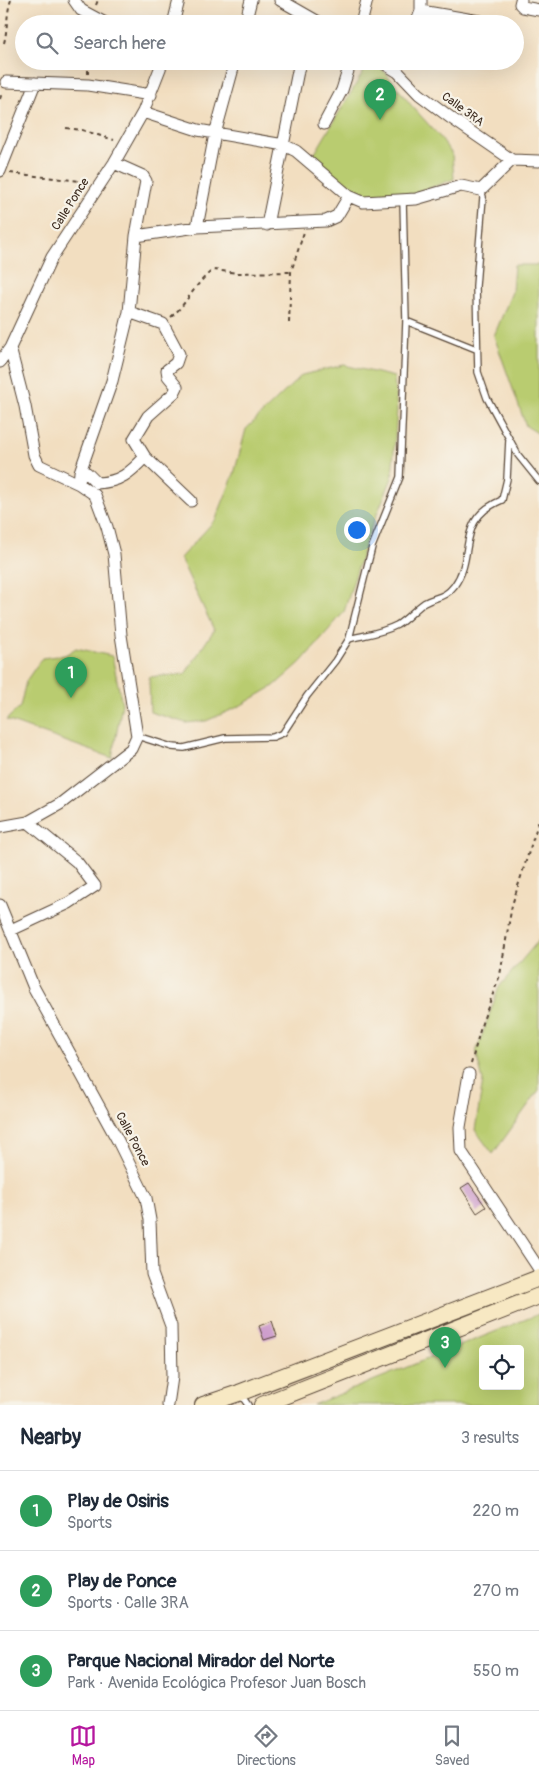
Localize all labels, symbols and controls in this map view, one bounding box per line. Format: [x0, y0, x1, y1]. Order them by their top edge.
search box [15, 15, 524, 70]
icon: search [33, 29, 61, 57]
text: Search here [73, 31, 166, 55]
pin: 2 [364, 79, 396, 120]
street label: Calle 3RA [439, 89, 487, 130]
street label: Calle Ponce [48, 175, 92, 233]
your location [344, 517, 370, 543]
pin: 1 [55, 657, 87, 698]
street label: Calle Ponce [112, 1110, 153, 1169]
pin: 3 [429, 1327, 461, 1368]
map controls [479, 1345, 524, 1390]
button: locate [479, 1345, 524, 1390]
text: Nearby [20, 1424, 81, 1451]
text: 3 results [461, 1428, 519, 1448]
text: Play de Osiris [67, 1489, 169, 1513]
text: 1 [33, 1501, 39, 1521]
text: 220 m [473, 1501, 519, 1521]
text: Sports [67, 1513, 112, 1533]
text: Play de Ponce [67, 1569, 176, 1593]
text: 2 [32, 1581, 40, 1601]
text: 270 m [473, 1581, 519, 1601]
text: Sports · Calle 3RA [67, 1593, 189, 1613]
text: Parque Nacional Mirador del Norte [67, 1649, 334, 1673]
text: 3 [32, 1661, 40, 1681]
text: 550 m [473, 1661, 519, 1681]
text: Park · Avenida Ecológica Profesor Juan Bosch [67, 1673, 366, 1693]
tab: Map [69, 1722, 97, 1769]
tab: Directions [236, 1722, 296, 1769]
tab: Saved [435, 1722, 470, 1769]

